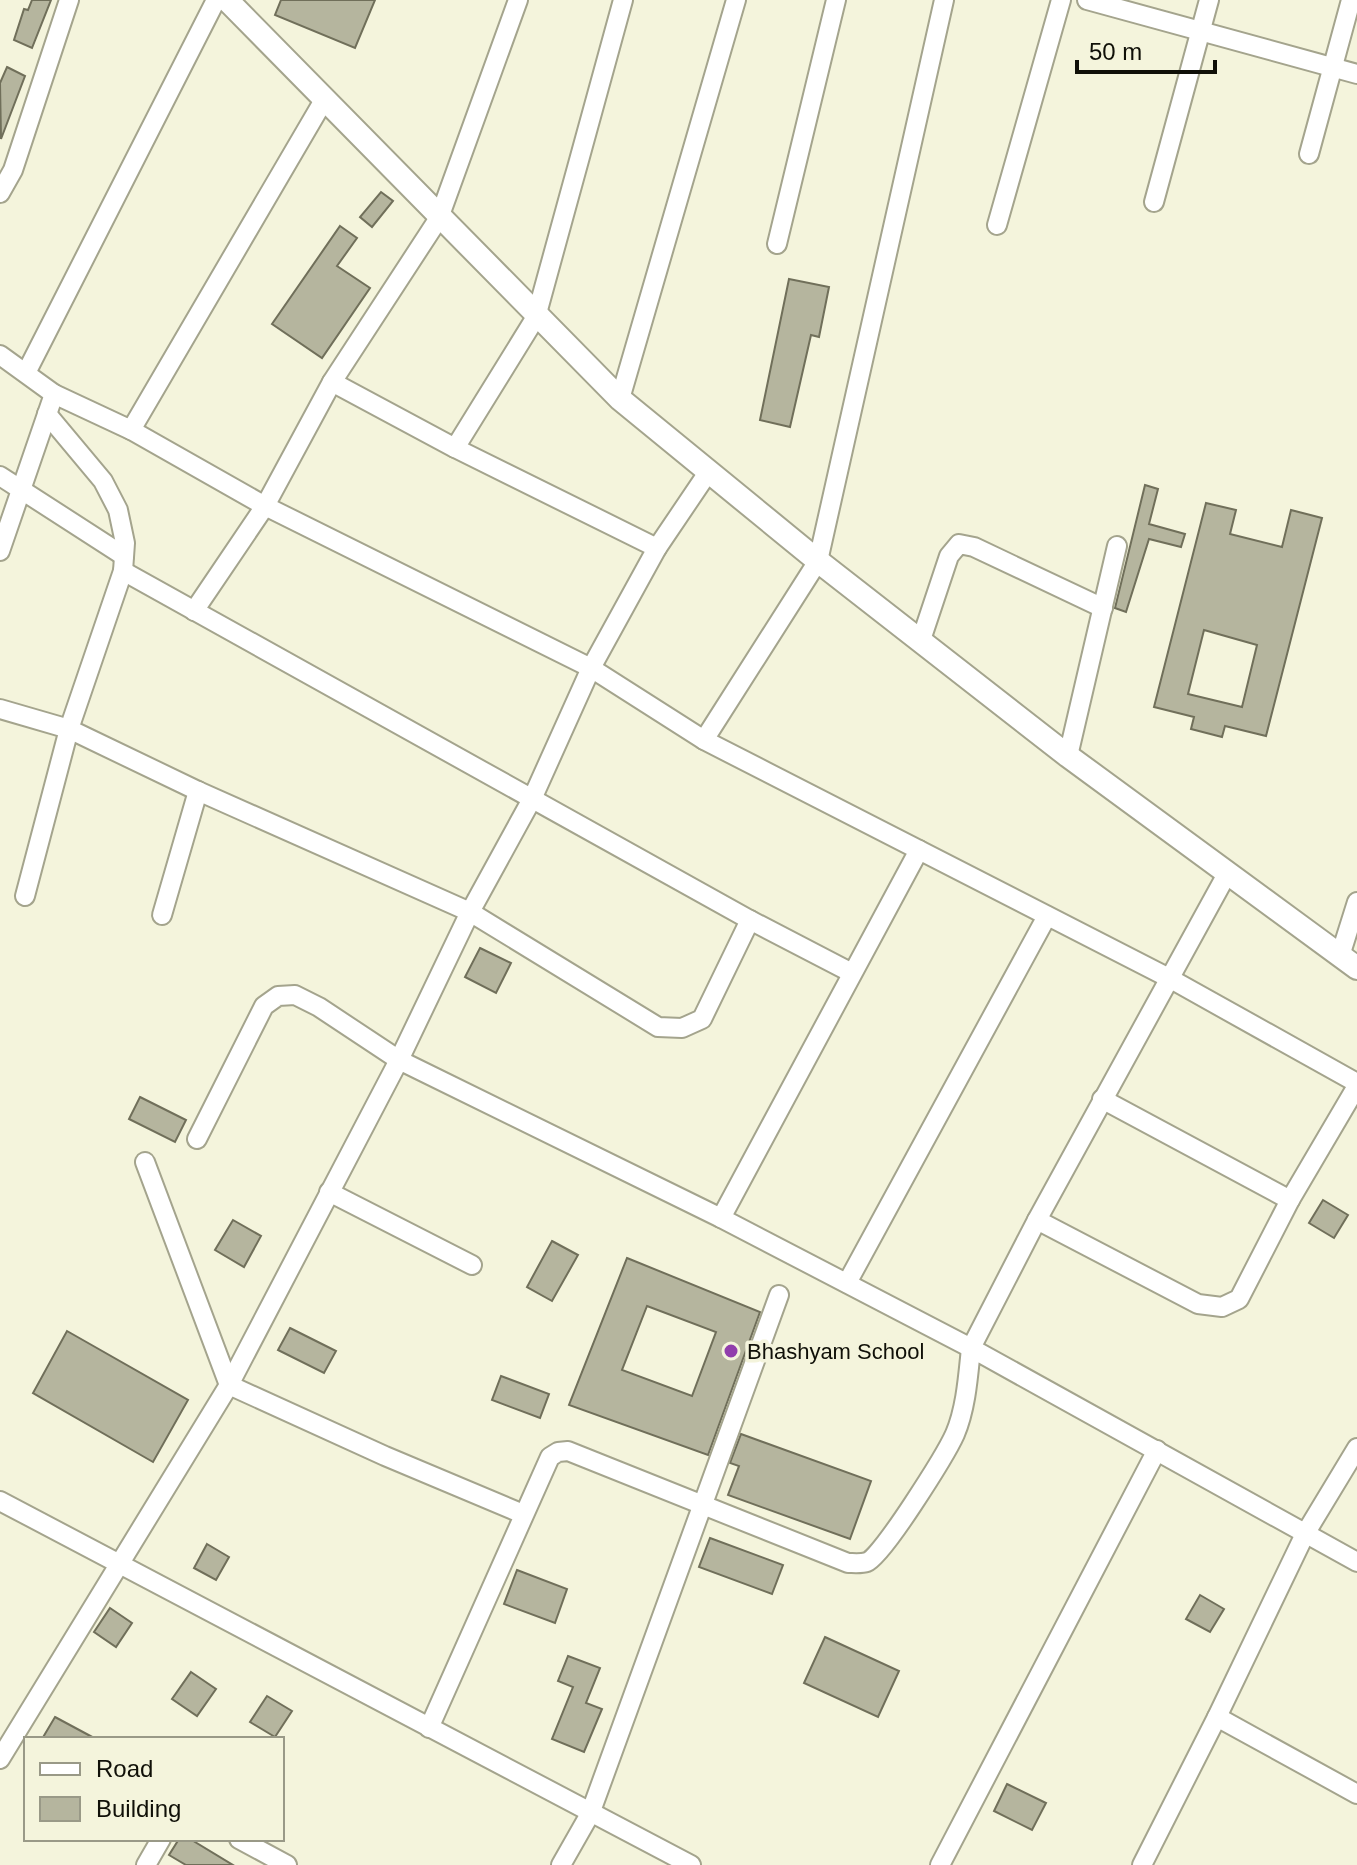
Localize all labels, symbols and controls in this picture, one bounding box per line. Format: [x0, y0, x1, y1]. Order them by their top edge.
scale bar [1077, 24, 1215, 74]
text: 50 m [1089, 38, 1142, 65]
place label: Bhashyam School [747, 1339, 924, 1364]
marker: Bhashyam School [722, 1342, 740, 1360]
legend [24, 1737, 284, 1841]
text: Road [96, 1755, 153, 1782]
text: Building [96, 1795, 181, 1822]

